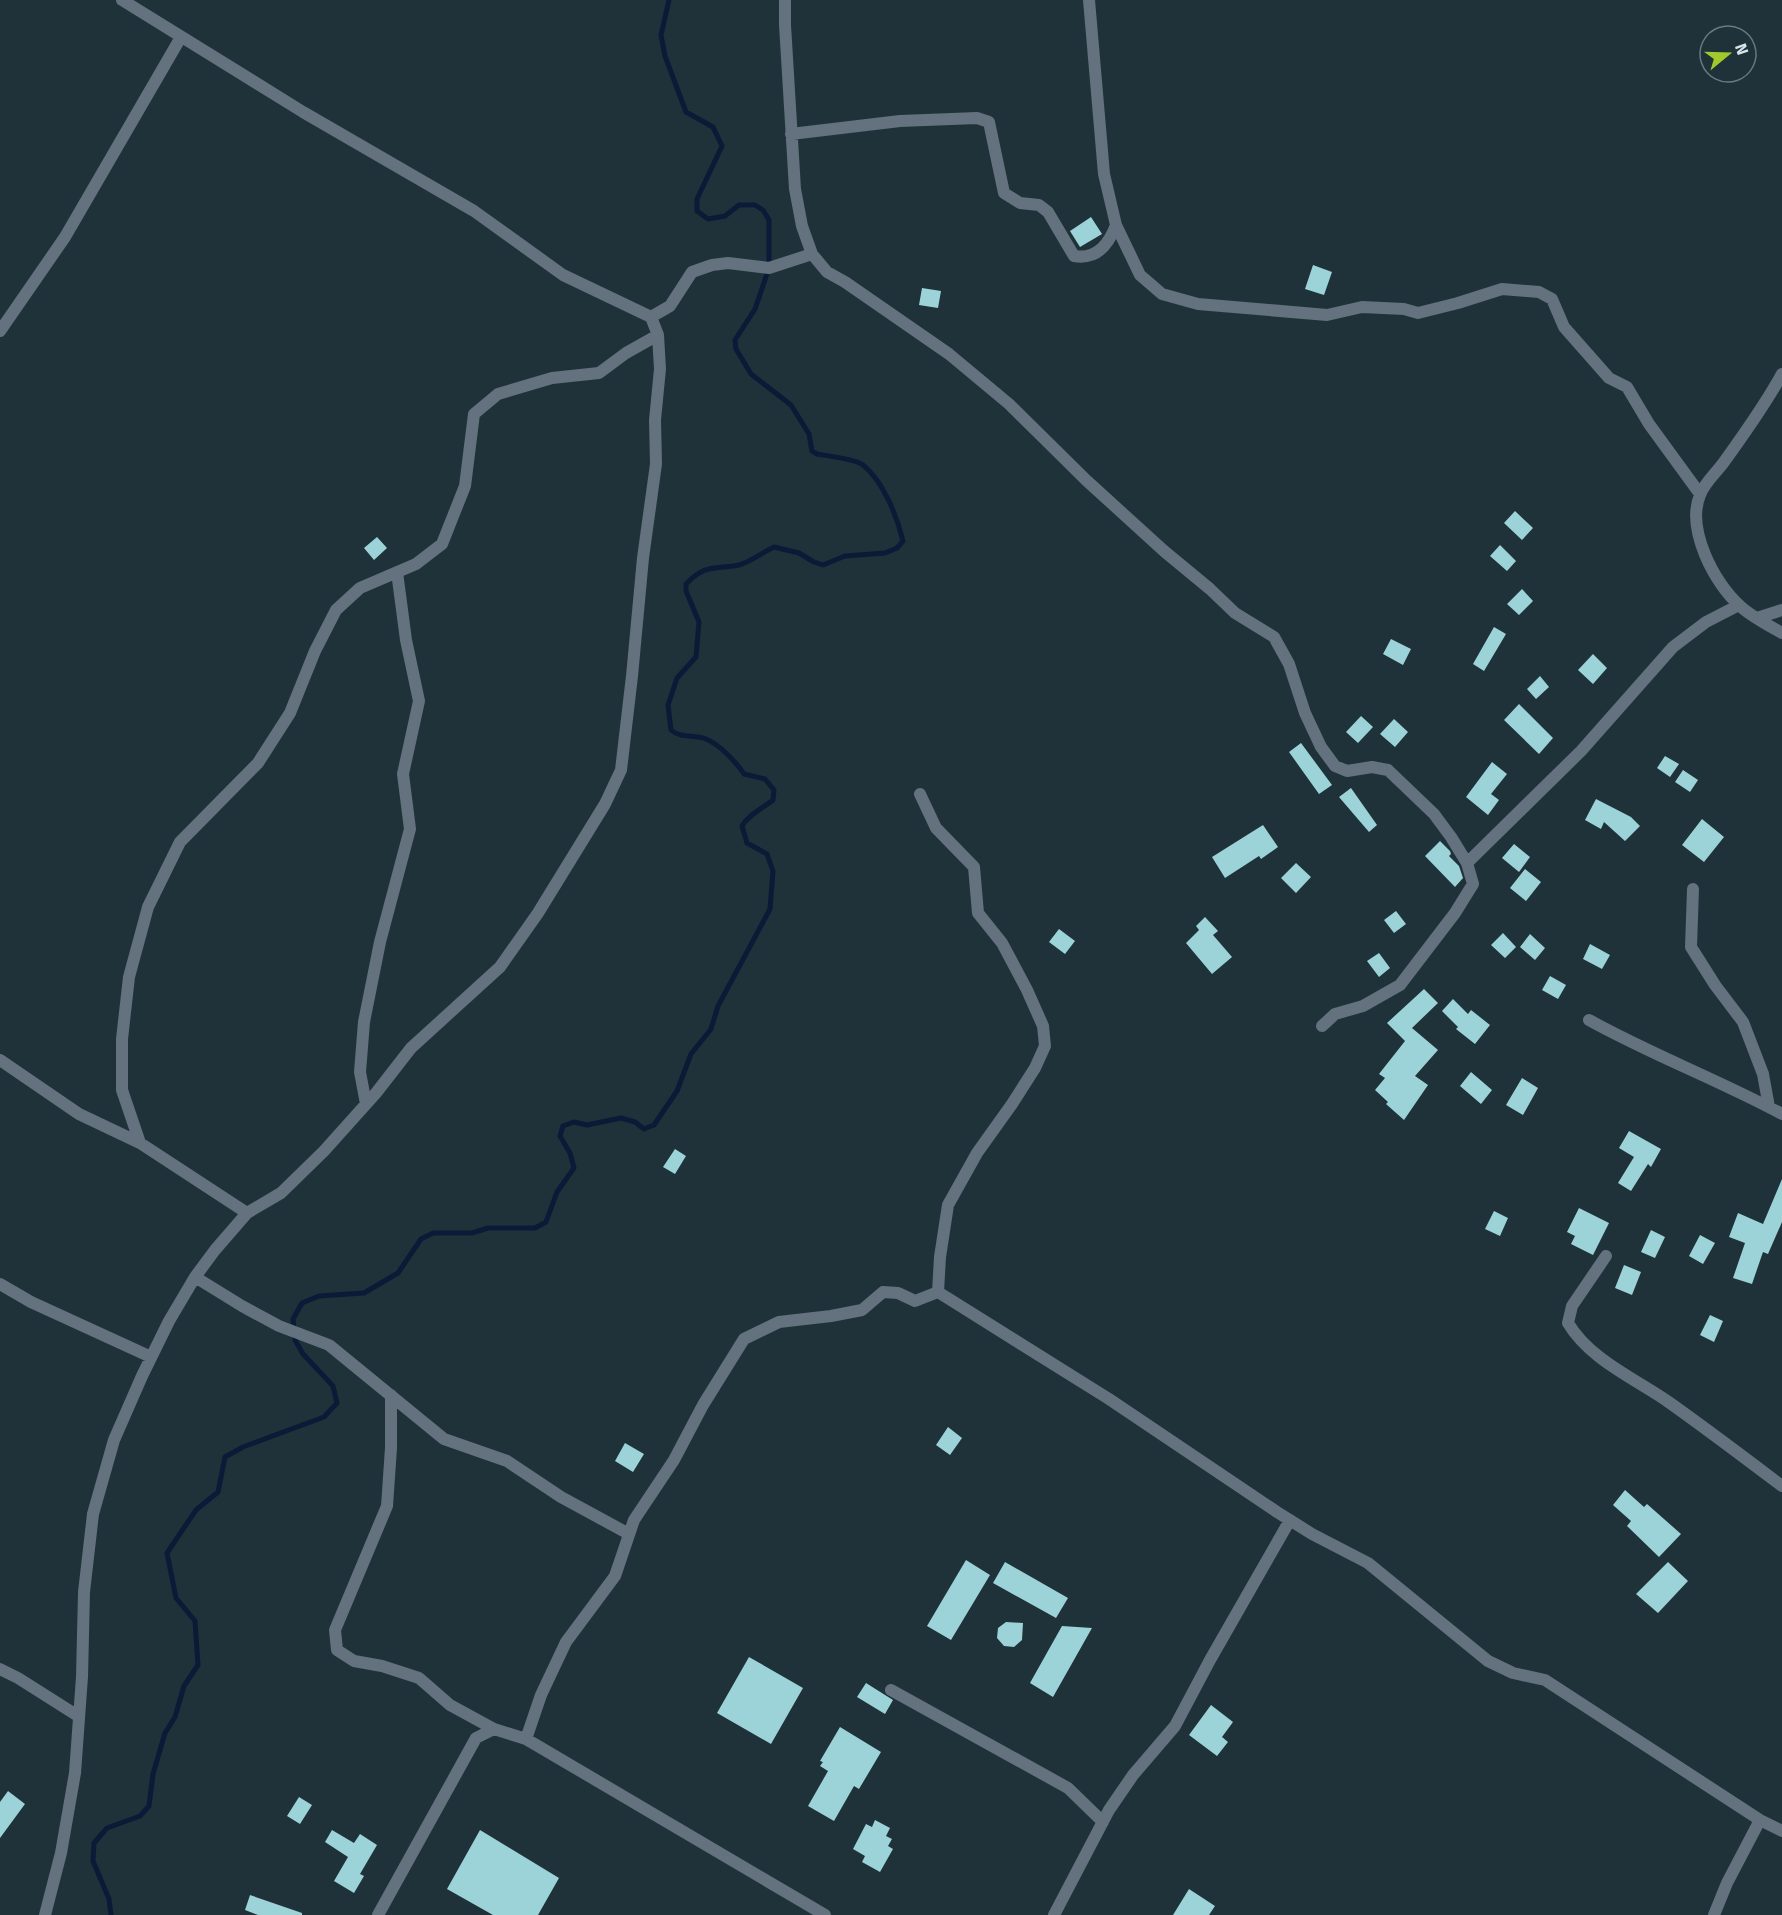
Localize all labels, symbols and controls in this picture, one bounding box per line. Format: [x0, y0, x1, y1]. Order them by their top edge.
north arrow [1698, 24, 1758, 84]
text: N [1731, 41, 1752, 57]

